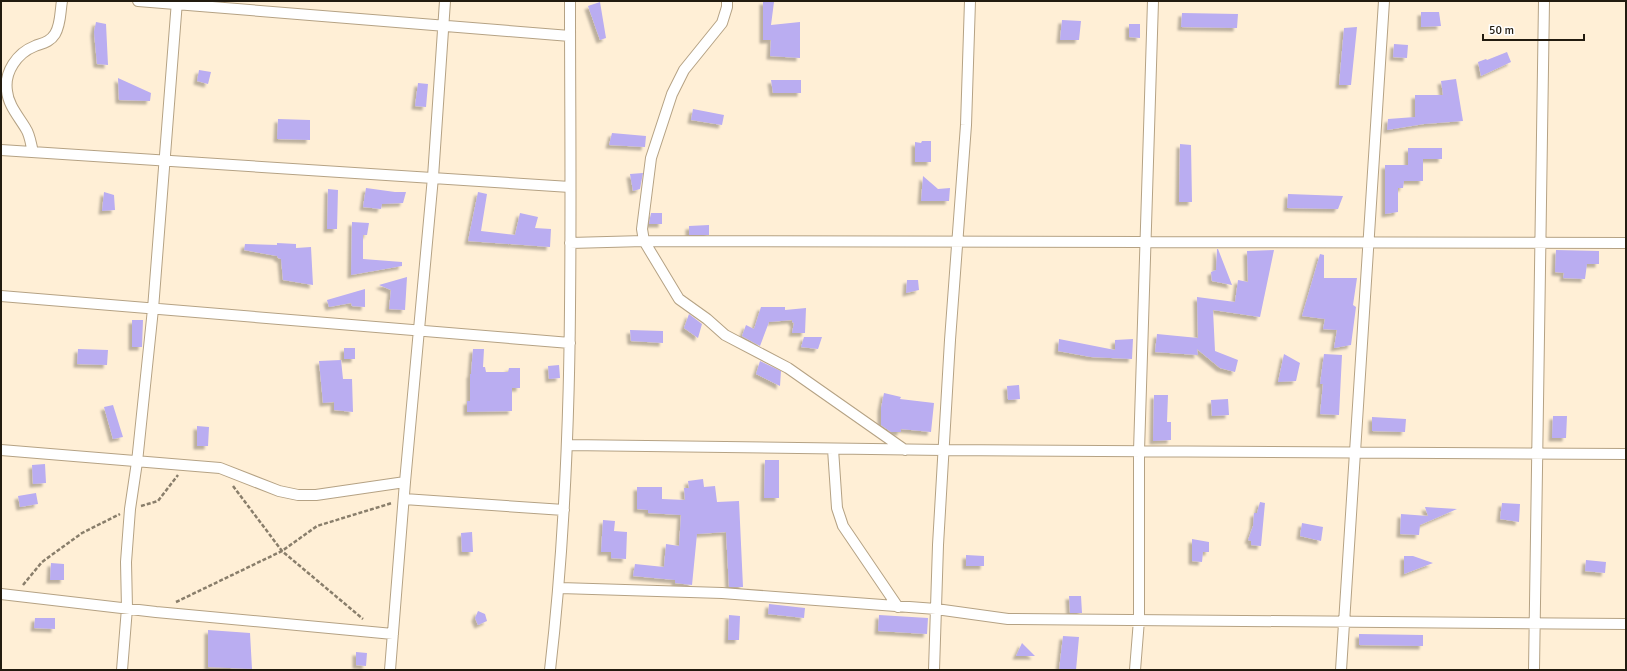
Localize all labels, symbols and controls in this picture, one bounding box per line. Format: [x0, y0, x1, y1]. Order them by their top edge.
scale bar [1483, 16, 1584, 42]
text: 50 m [1489, 23, 1514, 38]

